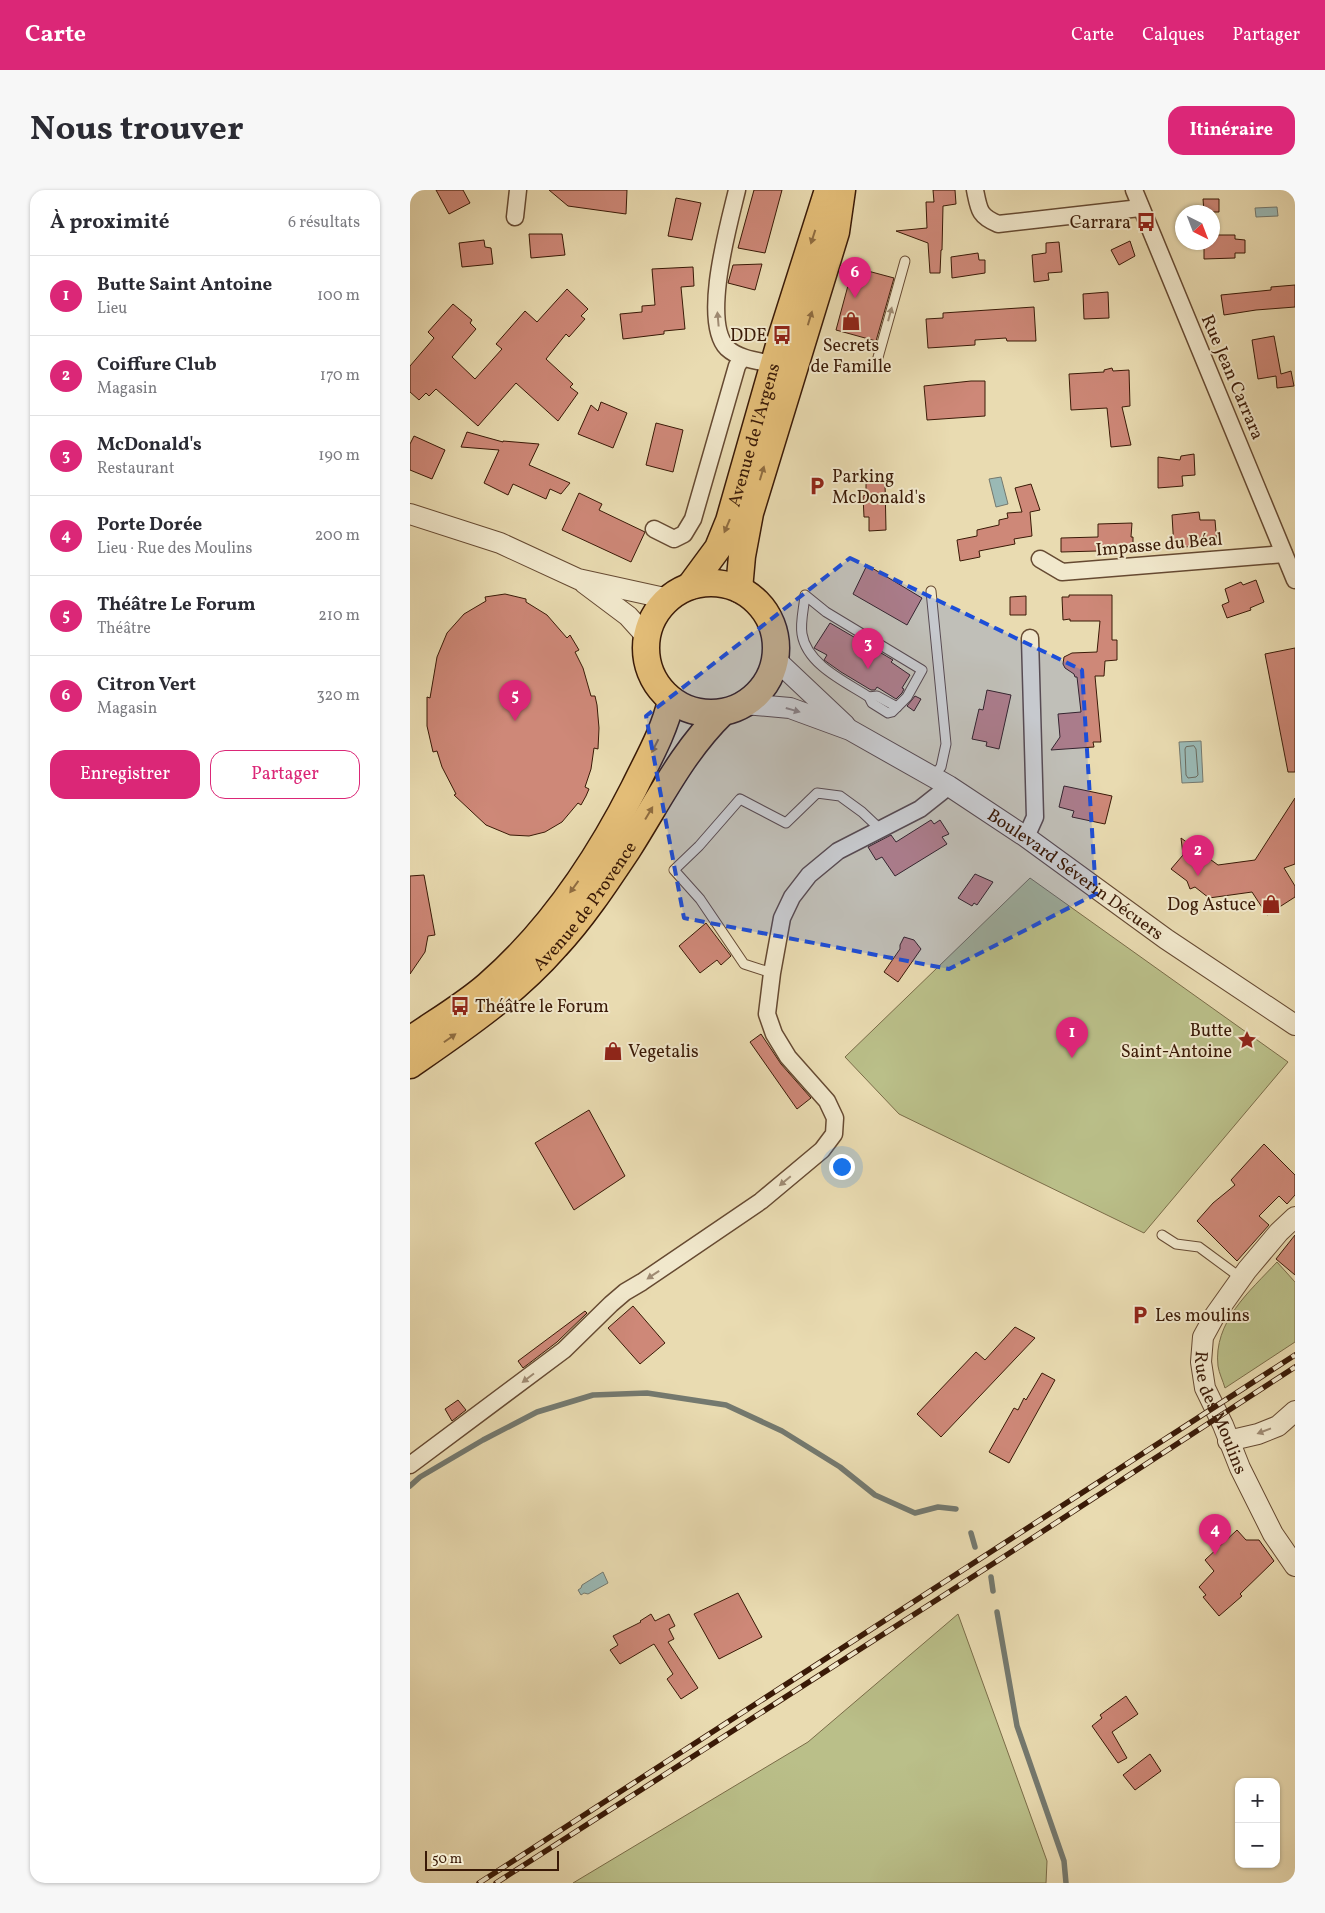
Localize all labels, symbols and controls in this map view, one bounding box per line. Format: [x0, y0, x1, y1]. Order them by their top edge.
text: Carte [25, 18, 86, 52]
text: Carte [1071, 23, 1114, 48]
text: Calques [1142, 23, 1204, 48]
text: Partager [1232, 23, 1300, 48]
text: Nous trouver [30, 106, 244, 154]
button: Itinéraire [1168, 106, 1295, 155]
north arrow [1175, 205, 1220, 250]
text: À proximité [50, 208, 169, 237]
place label: Carrara [1070, 211, 1131, 236]
bus stop icon: Carrara [1135, 211, 1157, 233]
text: 6 résultats [288, 212, 360, 234]
one-way arrow [809, 229, 817, 244]
pin: 6 [839, 257, 871, 298]
text: Butte Saint Antoine [97, 272, 272, 298]
text: 1 [63, 285, 69, 307]
text: 100 m [317, 285, 360, 307]
text: Lieu [97, 298, 127, 320]
one-way arrow [886, 306, 894, 322]
one-way arrow [714, 310, 722, 326]
one-way arrow [806, 310, 814, 325]
shop icon: Secrets de Famille [840, 310, 862, 332]
street label: Rue Jean Carrara [1194, 311, 1269, 444]
place label: DDE [730, 324, 767, 349]
bus stop icon: DDE [771, 324, 793, 346]
place label: Secrets de Famille [810, 334, 892, 380]
text: Coiffure Club [97, 352, 217, 378]
street label: Avenue de l'Argens [723, 360, 787, 510]
text: 2 [62, 365, 70, 387]
text: 170 m [320, 365, 360, 387]
text: Magasin [97, 378, 157, 400]
text: McDonald's [97, 432, 202, 458]
text: 3 [62, 445, 70, 467]
text: 190 m [318, 445, 360, 467]
text: Restaurant [97, 458, 175, 480]
place label: Parking McDonald's [832, 465, 926, 511]
one-way arrow [759, 466, 767, 481]
parking icon: Parking McDonald's [806, 475, 828, 497]
text: Porte Dorée [97, 512, 202, 538]
one-way arrow [722, 519, 730, 533]
text: 4 [61, 525, 71, 547]
text: 200 m [315, 525, 360, 547]
street label: Impasse du Béal [1095, 528, 1224, 563]
text: Lieu · Rue des Moulins [97, 538, 252, 560]
text: Théâtre Le Forum [97, 592, 256, 618]
text: 5 [62, 605, 70, 627]
text: 210 m [318, 605, 360, 627]
text: Théâtre [97, 618, 151, 640]
pin: 3 [852, 628, 884, 669]
text: Citron Vert [97, 672, 196, 698]
pin: 5 [499, 680, 531, 721]
text: 6 [62, 685, 70, 707]
text: 320 m [316, 685, 360, 707]
text: Magasin [97, 698, 157, 720]
one-way arrow [785, 706, 800, 714]
one-way arrow [651, 739, 659, 753]
button: Enregistrer [50, 750, 200, 799]
button: Partager [210, 750, 360, 799]
street label: Boulevard Séverin Décuers [982, 804, 1168, 947]
one-way arrow [645, 807, 654, 820]
pin: 2 [1182, 835, 1214, 876]
street label: Avenue de Provence [528, 837, 644, 977]
one-way arrow [569, 880, 580, 893]
place label: Dog Astuce [1167, 893, 1256, 918]
shop icon: Dog Astuce [1260, 893, 1282, 915]
bus stop icon: Théâtre le Forum [449, 995, 471, 1017]
place label: Théâtre le Forum [475, 995, 609, 1020]
pin: 1 [1056, 1017, 1088, 1058]
place label: Butte Saint-Antoine [1121, 1019, 1232, 1065]
place icon: Butte Saint-Antoine [1236, 1029, 1258, 1051]
one-way arrow [443, 1033, 457, 1043]
shop icon: Vegetalis [602, 1040, 624, 1062]
place label: Vegetalis [628, 1040, 699, 1065]
your location [829, 1154, 855, 1180]
one-way arrow [779, 1175, 791, 1186]
one-way arrow [646, 1270, 660, 1280]
parking icon: Les moulins [1129, 1304, 1151, 1326]
place label: Les moulins [1155, 1304, 1250, 1329]
street label: Rue des Moulins [1187, 1350, 1252, 1479]
one-way arrow [522, 1372, 535, 1383]
one-way arrow [1256, 1427, 1271, 1435]
pin: 4 [1199, 1514, 1231, 1555]
map controls [1235, 1778, 1280, 1868]
button: + [1235, 1778, 1280, 1823]
button: − [1235, 1823, 1280, 1868]
scale bar [425, 1848, 559, 1871]
text: 50 m [432, 1850, 462, 1869]

